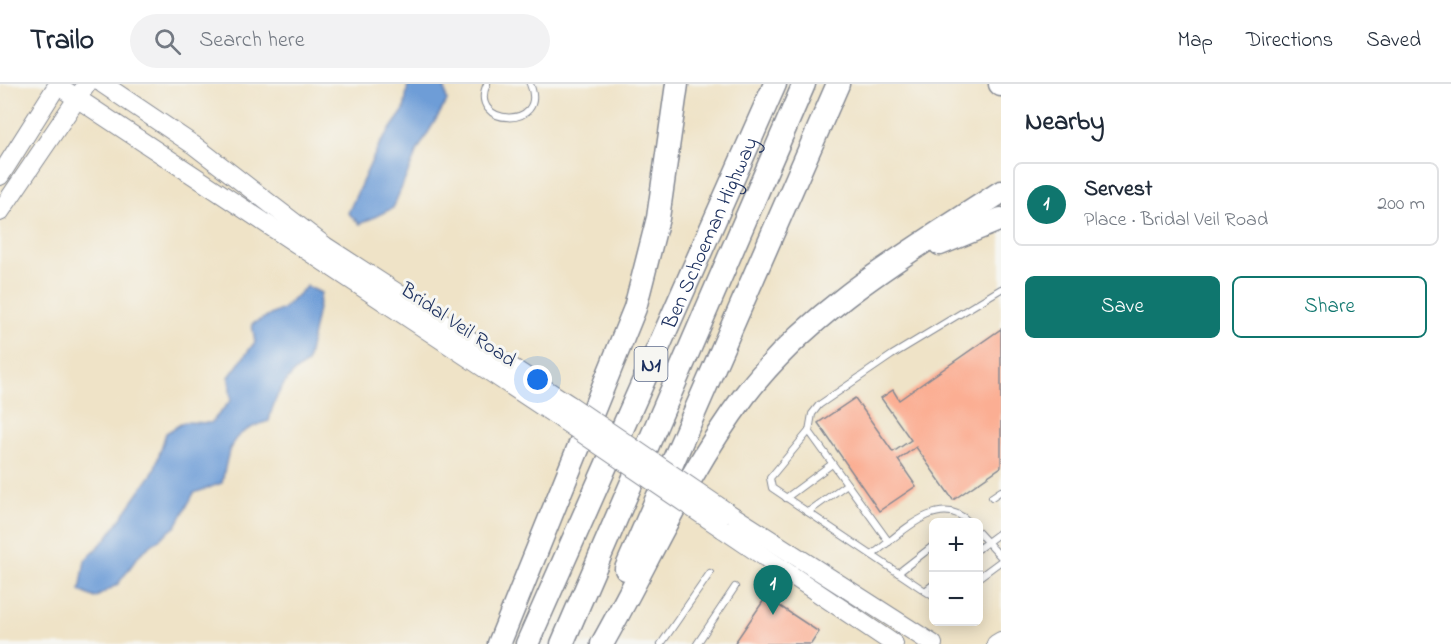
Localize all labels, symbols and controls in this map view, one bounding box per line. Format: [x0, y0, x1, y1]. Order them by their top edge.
search box [130, 14, 550, 68]
text: Trailo [30, 21, 94, 62]
icon: search [151, 25, 184, 58]
text: Search here [199, 25, 305, 57]
text: Map [1177, 26, 1213, 56]
text: Directions [1246, 26, 1333, 56]
text: Saved [1366, 26, 1421, 56]
text: Nearby [1025, 104, 1104, 142]
street label: Ben Schoeman Highway [655, 133, 768, 335]
text: Servest [1084, 174, 1152, 206]
text: 1 [1043, 190, 1050, 219]
text: 200 m [1377, 190, 1425, 219]
text: Place · Bridal Veil Road [1084, 206, 1268, 235]
street label: Bridal Veil Road [393, 275, 522, 376]
button: Save [1025, 276, 1220, 338]
button: Share [1232, 276, 1427, 338]
road number: N1 [634, 347, 668, 381]
your location [523, 365, 552, 394]
map controls [929, 518, 983, 626]
button: + [929, 518, 983, 572]
pin: 1 [754, 566, 792, 615]
button: − [929, 572, 983, 626]

